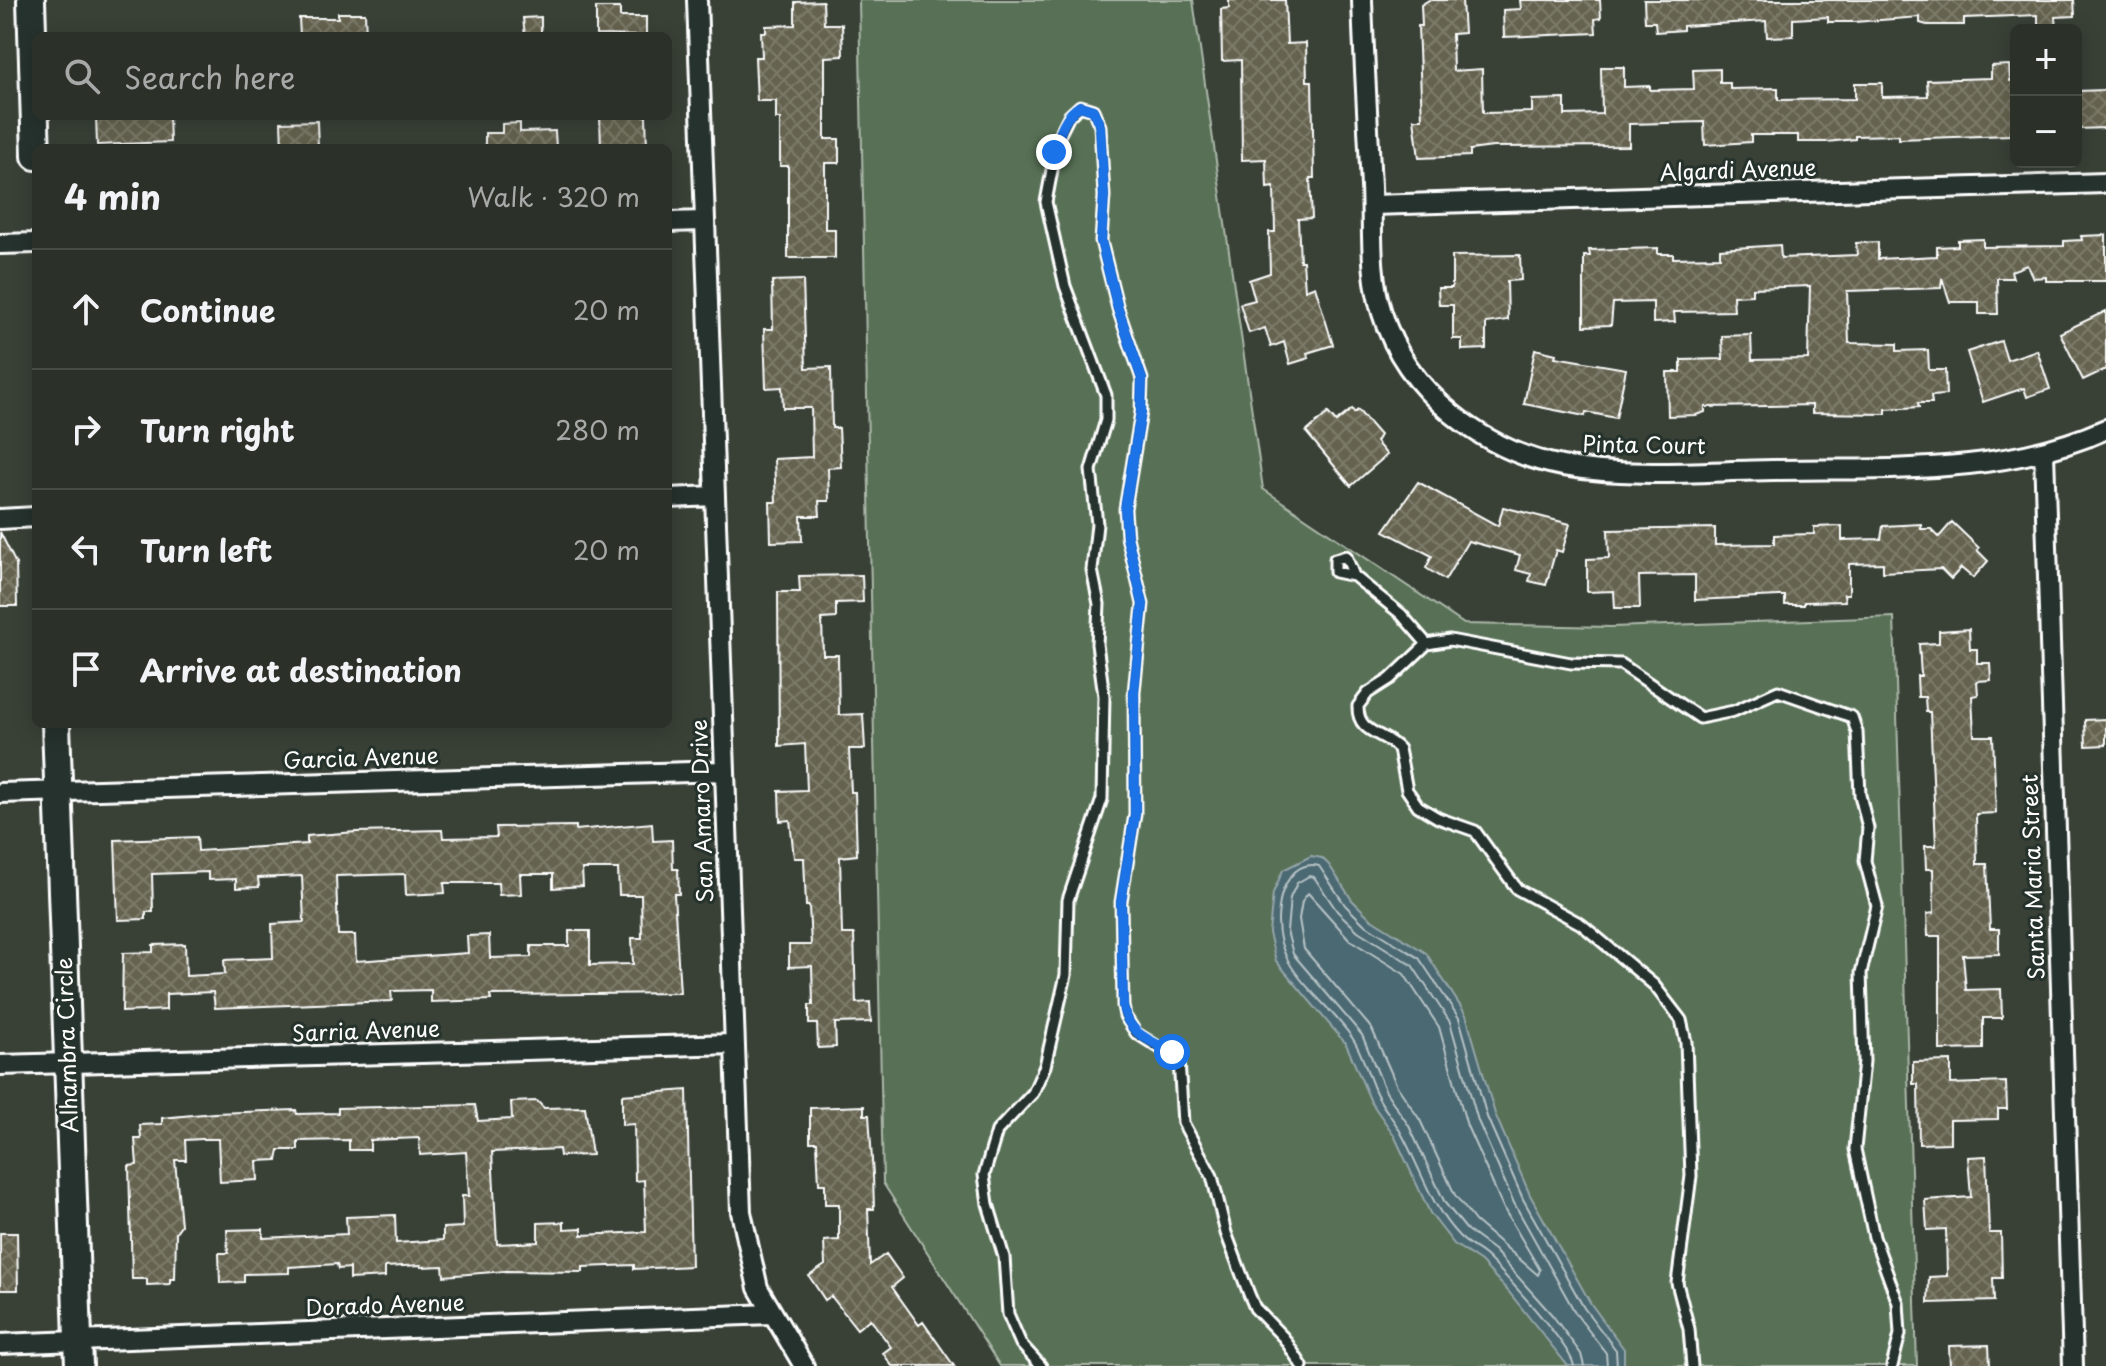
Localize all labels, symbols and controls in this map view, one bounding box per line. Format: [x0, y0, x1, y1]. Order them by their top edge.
map controls [2010, 24, 2082, 168]
button: + [2010, 24, 2082, 96]
search box [32, 32, 672, 120]
icon: search [60, 54, 104, 98]
text: Search here [124, 54, 296, 99]
button: − [2010, 96, 2082, 168]
route end [1036, 134, 1072, 170]
street label: Algardi Avenue [1659, 149, 1817, 188]
text: 4 min [64, 170, 161, 222]
text: Walk · 320 m [467, 177, 640, 216]
icon: ahead [64, 287, 108, 331]
text: Continue [140, 287, 275, 332]
text: 20 m [573, 290, 640, 329]
icon: right [64, 407, 108, 451]
text: Turn right [140, 407, 295, 452]
text: 280 m [555, 410, 640, 449]
street label: Pinta Court [1582, 426, 1706, 461]
icon: left [64, 527, 108, 571]
text: Turn left [140, 527, 272, 572]
text: 20 m [573, 530, 640, 569]
icon: arrive [64, 647, 108, 691]
text: Arrive at destination [140, 647, 462, 692]
street label: San Amaro Drive [681, 719, 720, 903]
street label: Garcia Avenue [283, 737, 439, 776]
street label: Santa Maria Street [2011, 774, 2052, 980]
street label: Alhambra Circle [46, 957, 85, 1133]
street label: Sarria Avenue [291, 1010, 440, 1049]
route start [1154, 1034, 1190, 1070]
street label: Dorado Avenue [305, 1284, 465, 1323]

